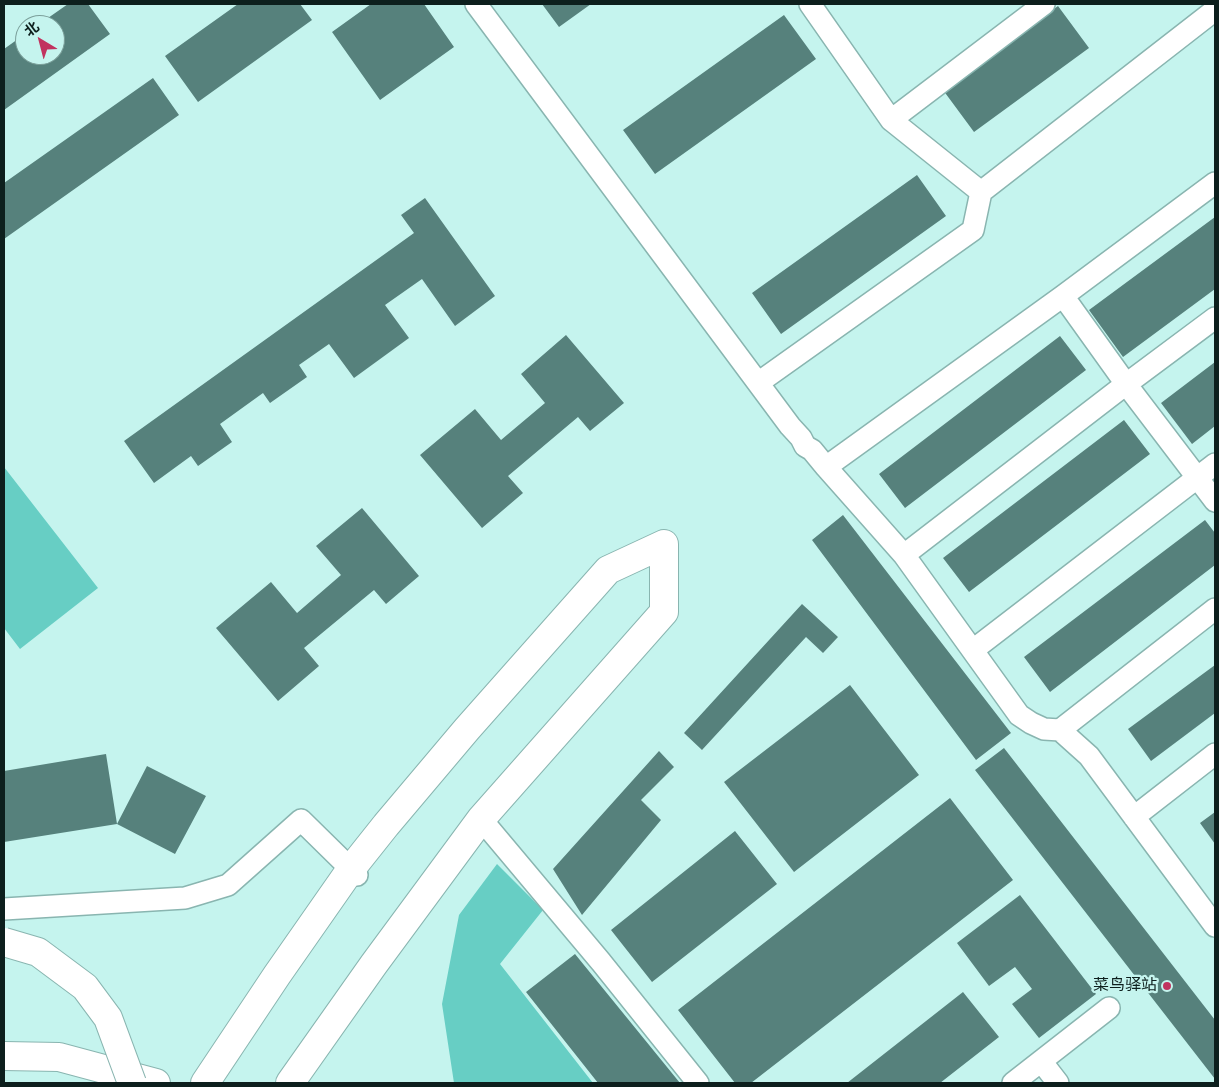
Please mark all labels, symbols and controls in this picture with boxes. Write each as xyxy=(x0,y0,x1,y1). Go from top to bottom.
north arrow xyxy=(15,15,65,65)
text: 北 xyxy=(20,17,43,41)
place label: 菜鸟驿站 xyxy=(1093,976,1157,996)
marker: 菜鸟驿站 xyxy=(1161,980,1173,992)

